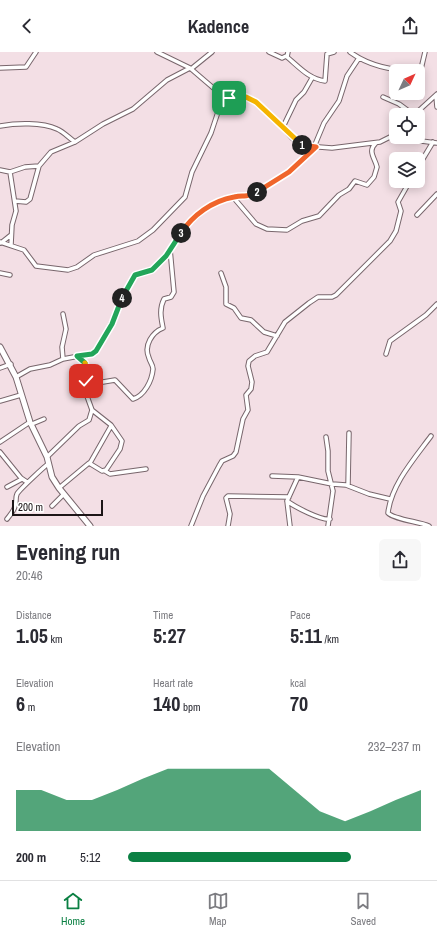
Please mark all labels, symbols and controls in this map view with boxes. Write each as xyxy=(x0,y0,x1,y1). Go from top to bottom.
text: Kadence xyxy=(188,14,249,39)
icon: back xyxy=(16,15,38,37)
icon: share xyxy=(399,15,421,37)
north arrow xyxy=(389,64,425,100)
map controls xyxy=(389,64,425,188)
pin xyxy=(212,81,246,115)
icon: arrive xyxy=(218,87,240,109)
button: locate xyxy=(389,108,425,144)
pin: 1 xyxy=(292,135,312,155)
text: 1 xyxy=(299,138,305,152)
button: layers xyxy=(389,152,425,188)
pin: 2 xyxy=(247,182,267,202)
text: 2 xyxy=(254,185,260,199)
pin: 3 xyxy=(171,223,191,243)
text: 3 xyxy=(178,226,184,240)
pin: 4 xyxy=(112,288,132,308)
text: 4 xyxy=(119,291,125,305)
pin xyxy=(69,364,103,398)
icon: check xyxy=(75,370,97,392)
scale bar xyxy=(12,498,103,517)
text: 200 m xyxy=(18,500,43,514)
text: Evening run xyxy=(16,537,120,567)
button: share xyxy=(379,539,421,581)
text: 20:46 xyxy=(16,567,43,584)
text: Distance xyxy=(16,608,52,622)
text: Time xyxy=(153,608,173,622)
text: Pace xyxy=(290,608,311,622)
text: 1.05 xyxy=(16,622,48,649)
text: 5:27 xyxy=(153,622,186,649)
text: 5:11 xyxy=(290,622,322,649)
text: km xyxy=(48,632,62,646)
text: /km xyxy=(322,632,339,646)
text: Elevation xyxy=(16,676,54,690)
text: Heart rate xyxy=(153,676,193,690)
text: kcal xyxy=(290,676,306,690)
text: 6 xyxy=(16,690,25,717)
text: 140 xyxy=(153,690,180,717)
text: 70 xyxy=(290,690,308,717)
text: m xyxy=(25,700,35,714)
text: bpm xyxy=(180,700,200,714)
text: Elevation xyxy=(16,738,60,755)
text: 232–237 m xyxy=(368,738,421,755)
text: 200 m xyxy=(16,849,46,866)
text: 5:12 xyxy=(80,849,101,866)
tab: Home xyxy=(61,890,85,928)
tab: Map xyxy=(207,890,229,928)
tab: Saved xyxy=(351,890,376,928)

